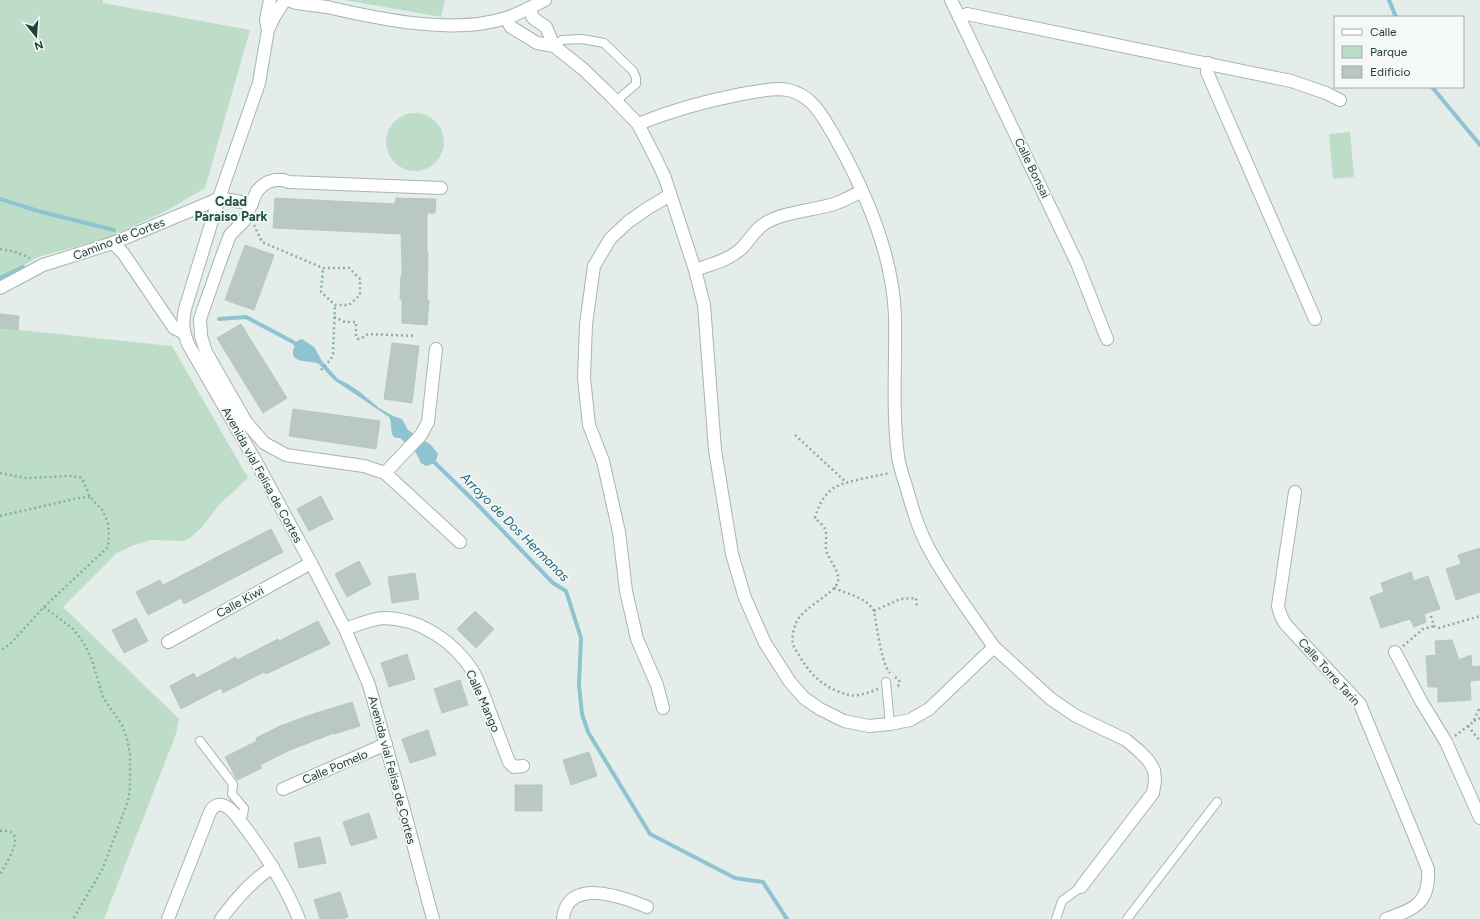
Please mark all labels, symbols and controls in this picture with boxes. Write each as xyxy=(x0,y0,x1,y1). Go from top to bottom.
north arrow xyxy=(16,16,56,56)
legend xyxy=(1334,16,1464,88)
text: Calle xyxy=(1370,25,1397,39)
text: N xyxy=(33,38,45,53)
text: Parque xyxy=(1370,45,1408,59)
text: Edificio xyxy=(1370,65,1410,79)
street label: Calle Bonsai xyxy=(1011,136,1053,200)
district label: Cdad Paraiso Park xyxy=(194,194,268,224)
street label: Camino de Cortes xyxy=(71,215,167,263)
street label: Avenida vial Felisa de Cortes xyxy=(219,405,305,546)
water label: Arroyo de Dos Hermanas xyxy=(457,469,572,584)
street label: Calle Kiwi xyxy=(214,583,266,621)
street label: Calle Torre Tarin xyxy=(1295,636,1363,709)
street label: Calle Mango xyxy=(463,668,503,734)
street label: Avenida vial Felisa de Cortes xyxy=(365,694,419,846)
street label: Calle Pomelo xyxy=(300,747,370,787)

